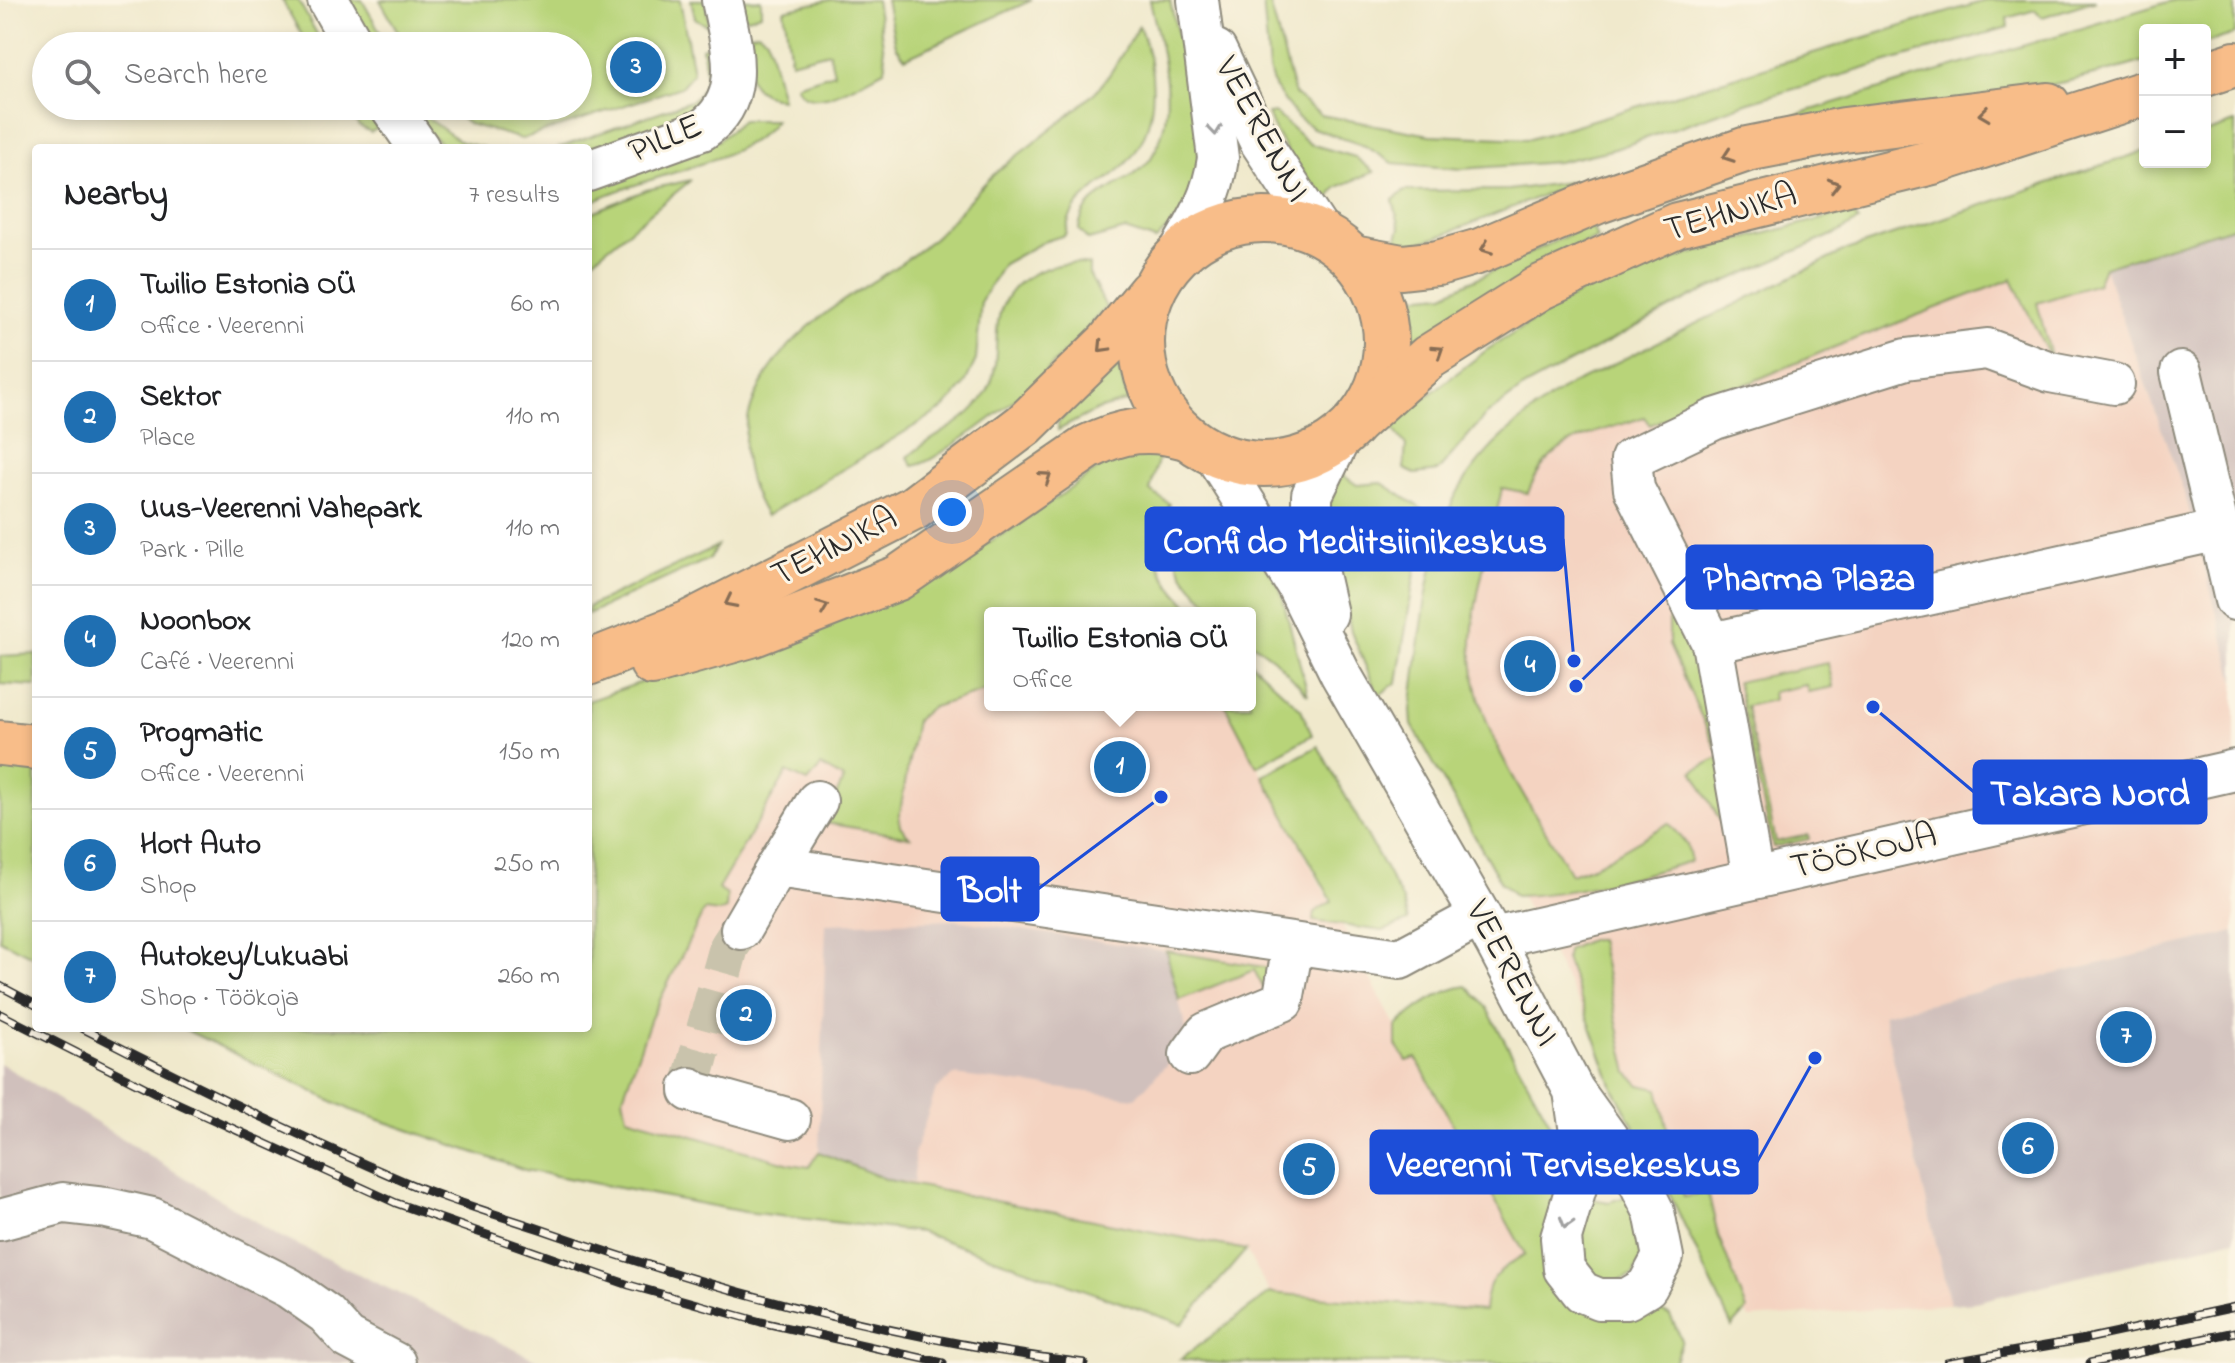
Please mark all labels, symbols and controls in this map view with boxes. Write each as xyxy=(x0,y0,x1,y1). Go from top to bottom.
map controls xyxy=(2139,24,2211,168)
button: + xyxy=(2139,24,2211,96)
search box xyxy=(32,32,592,120)
pin: 3 xyxy=(610,37,662,97)
street label: VEERENNI xyxy=(1199,47,1323,213)
icon: search xyxy=(60,54,104,98)
text: Search here xyxy=(124,54,268,98)
button: − xyxy=(2139,96,2211,168)
street label: PILLE xyxy=(621,101,711,179)
one-way arrow xyxy=(1978,105,1991,122)
one-way arrow xyxy=(1206,124,1223,137)
one-way arrow xyxy=(1722,146,1736,162)
street label: TEHNIKA xyxy=(1658,170,1804,258)
text: Nearby xyxy=(64,171,168,221)
text: 7 results xyxy=(469,177,560,215)
one-way arrow xyxy=(1826,178,1840,195)
one-way arrow xyxy=(1479,238,1493,255)
text: Twilio Estonia OÜ xyxy=(140,264,356,308)
text: 1 xyxy=(86,286,94,324)
text: 60 m xyxy=(511,286,560,324)
text: Office · Veerenni xyxy=(140,308,304,346)
one-way arrow xyxy=(1098,338,1113,352)
one-way arrow xyxy=(1430,346,1444,361)
text: Sektor xyxy=(140,376,221,420)
text: 2 xyxy=(84,398,96,436)
text: 110 m xyxy=(506,398,560,436)
text: Place xyxy=(140,420,195,458)
one-way arrow xyxy=(1037,472,1052,487)
text: Uus-Veerenni Vahepark xyxy=(140,488,422,532)
your location xyxy=(932,492,972,532)
street label: TEHNIKA xyxy=(762,494,908,602)
callout: Confido Meditsiinikeskus xyxy=(1146,508,1563,570)
text: 3 xyxy=(85,510,95,548)
text: 110 m xyxy=(506,510,560,548)
text: Confido Meditsiinikeskus xyxy=(1163,516,1547,572)
text: Park · Pille xyxy=(140,532,244,570)
callout: Pharma Plaza xyxy=(1687,546,1932,608)
text: Pharma Plaza xyxy=(1703,553,1915,609)
one-way arrow xyxy=(723,592,738,607)
text: Noonbox xyxy=(140,600,251,644)
one-way arrow xyxy=(815,600,829,617)
popup xyxy=(984,607,1256,711)
text: Twilio Estonia OÜ xyxy=(1012,618,1228,662)
text: 4 xyxy=(85,622,95,660)
text: 120 m xyxy=(501,622,560,660)
pin: 4 xyxy=(1504,636,1556,696)
text: Café · Veerenni xyxy=(140,644,295,682)
text: Office xyxy=(1012,662,1072,700)
text: Progmatic xyxy=(140,712,262,756)
text: 5 xyxy=(83,734,97,772)
text: 150 m xyxy=(499,734,560,772)
pin: 1 xyxy=(1094,737,1146,797)
text: Office · Veerenni xyxy=(140,756,304,794)
callout: Takara Nord xyxy=(1974,761,2206,823)
text: Takara Nord xyxy=(1990,768,2191,824)
street label: TÖÖKOJA xyxy=(1786,810,1942,896)
text: Hort Auto xyxy=(140,824,261,868)
text: 6 xyxy=(84,846,96,884)
text: 250 m xyxy=(494,846,560,884)
callout: Bolt xyxy=(942,858,1038,920)
text: Bolt xyxy=(956,865,1022,921)
text: Shop xyxy=(140,868,197,906)
street label: VEERENNI xyxy=(1450,890,1572,1057)
text: Autokey/Lukuabi xyxy=(140,936,349,980)
text: 7 xyxy=(85,958,95,996)
text: 260 m xyxy=(498,958,560,996)
text: Shop · Töökoja xyxy=(140,980,299,1018)
pin: 2 xyxy=(720,985,772,1045)
pin: 7 xyxy=(2100,1007,2152,1067)
pin: 6 xyxy=(2002,1118,2054,1178)
callout: Veerenni Tervisekeskus xyxy=(1371,1131,1757,1193)
pin: 5 xyxy=(1283,1139,1335,1199)
text: Veerenni Tervisekeskus xyxy=(1386,1139,1741,1195)
one-way arrow xyxy=(1559,1215,1575,1229)

